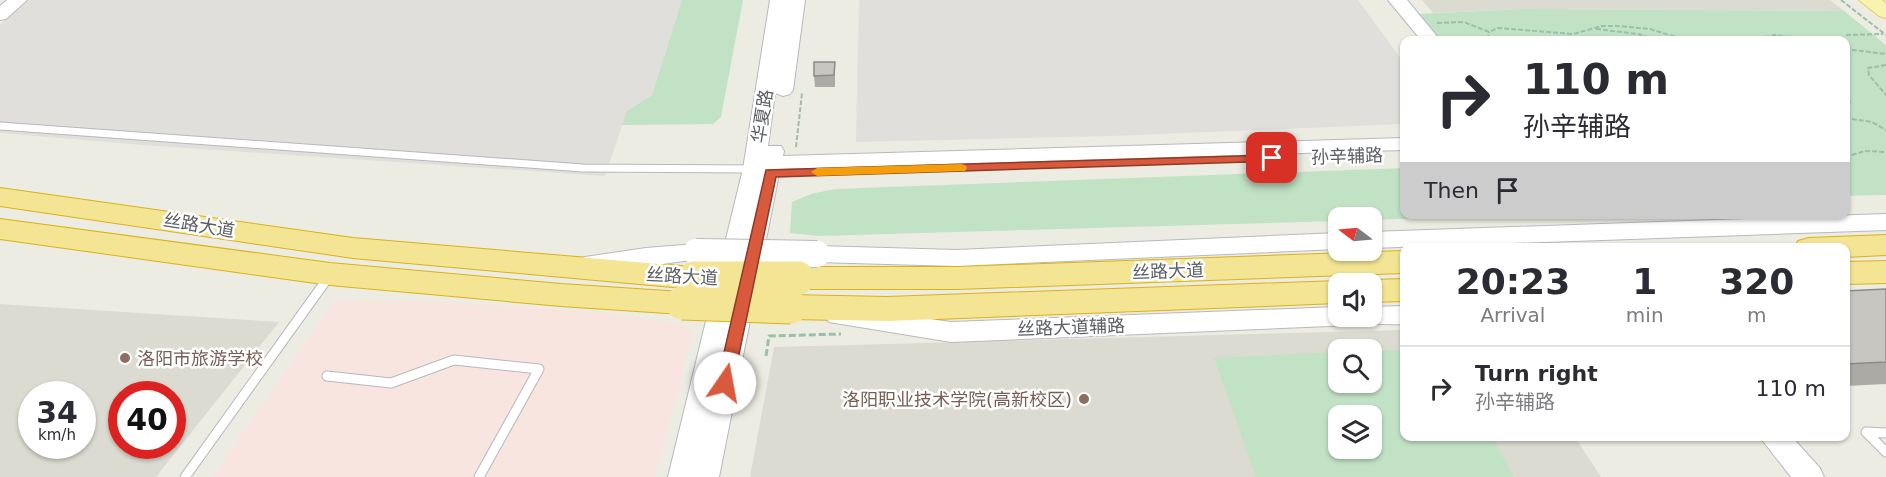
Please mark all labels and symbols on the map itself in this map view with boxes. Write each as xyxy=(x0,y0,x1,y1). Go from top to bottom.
street label: 华夏路 xyxy=(747,88,777,144)
pin xyxy=(1246,132,1297,183)
street label: 孙辛辅路 xyxy=(1311,144,1383,168)
north arrow xyxy=(1328,207,1382,261)
street label: 丝路大道 xyxy=(162,209,236,241)
street label: 丝路大道 xyxy=(1132,259,1204,283)
street label: 丝路大道 xyxy=(645,264,719,288)
street label: 丝路大道辅路 xyxy=(1017,315,1125,339)
place label: 洛阳市旅游学校 xyxy=(137,348,263,369)
marker: 洛阳市旅游学校 xyxy=(118,351,132,365)
position arrow xyxy=(693,351,757,415)
speed limit sign: 40 xyxy=(108,381,186,459)
place label: 洛阳职业技术学院(高新校区) xyxy=(842,389,1072,410)
marker: 洛阳职业技术学院(高新校区) xyxy=(1077,392,1091,406)

